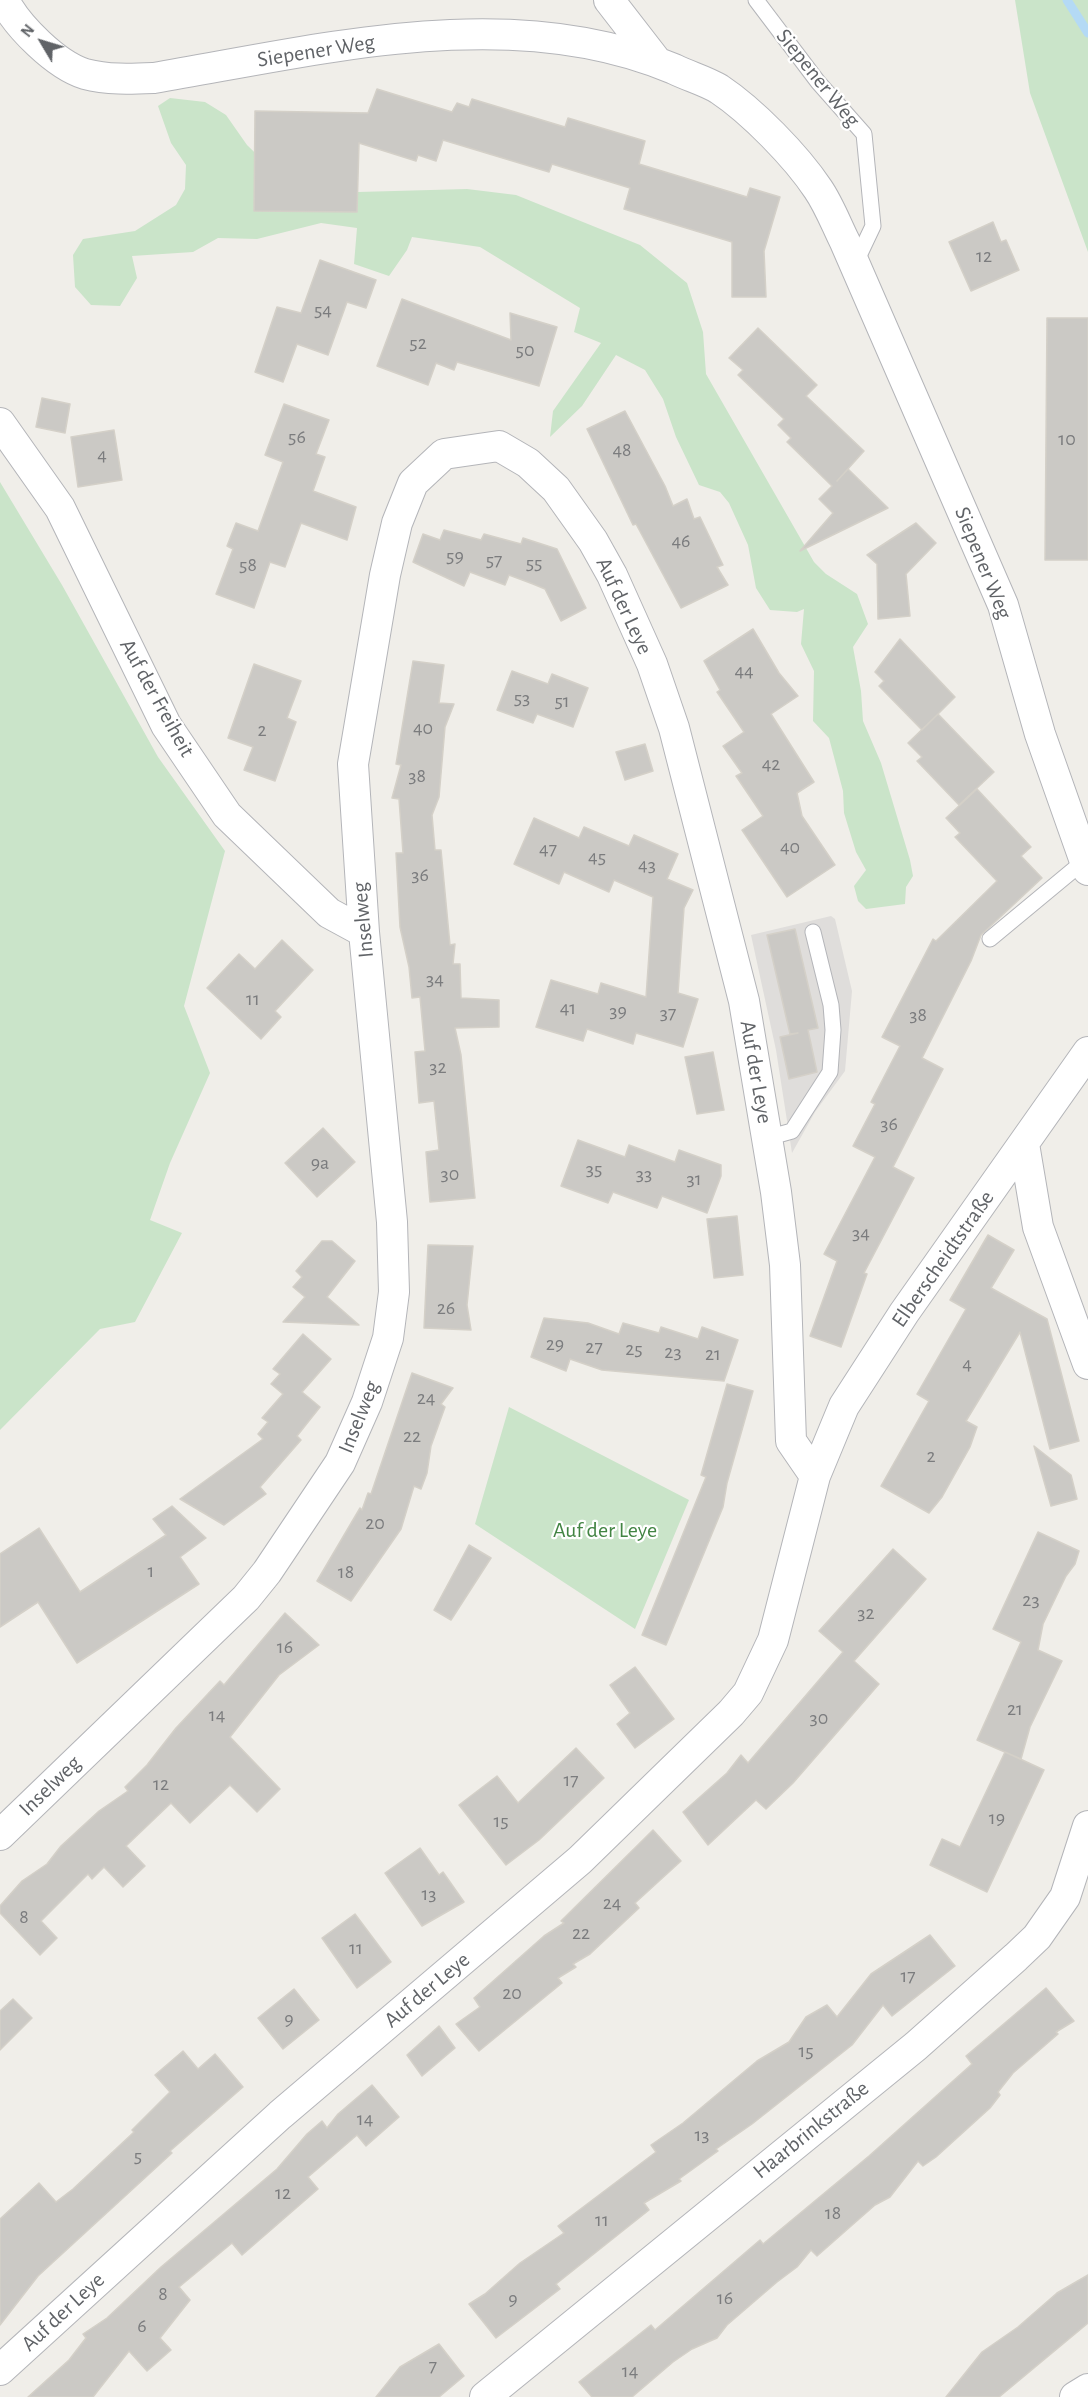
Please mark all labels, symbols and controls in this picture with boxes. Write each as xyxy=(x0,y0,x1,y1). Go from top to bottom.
north arrow xyxy=(12,12,72,72)
text: N xyxy=(18,22,38,40)
street label: Siepener Weg xyxy=(770,24,866,132)
street label: Siepener Weg xyxy=(255,29,377,73)
house number: 12 xyxy=(976,244,992,268)
house number: 54 xyxy=(314,298,332,322)
house number: 52 xyxy=(409,331,427,355)
house number: 50 xyxy=(516,338,534,362)
house number: 56 xyxy=(288,425,306,449)
house number: 10 xyxy=(1058,427,1076,451)
house number: 48 xyxy=(612,438,632,462)
house number: 4 xyxy=(97,443,107,467)
street label: Siepener Weg xyxy=(949,503,1017,623)
house number: 46 xyxy=(671,529,691,553)
house number: 59 xyxy=(446,544,464,568)
house number: 57 xyxy=(486,548,502,572)
house number: 55 xyxy=(526,551,542,575)
house number: 58 xyxy=(239,553,257,577)
street label: Auf der Leye xyxy=(590,553,658,659)
street label: Auf der Freiheit xyxy=(114,634,200,762)
house number: 44 xyxy=(734,659,754,683)
house number: 53 xyxy=(514,686,530,710)
house number: 51 xyxy=(554,689,570,713)
house number: 40 xyxy=(413,716,433,740)
house number: 2 xyxy=(257,718,267,742)
house number: 42 xyxy=(762,752,780,776)
house number: 38 xyxy=(408,764,426,788)
house number: 40 xyxy=(780,835,800,859)
house number: 47 xyxy=(539,837,557,861)
house number: 45 xyxy=(588,845,606,869)
house number: 43 xyxy=(638,853,656,877)
house number: 36 xyxy=(411,863,429,887)
street label: Inselweg xyxy=(347,881,379,959)
house number: 34 xyxy=(426,967,444,991)
house number: 11 xyxy=(246,987,260,1011)
house number: 41 xyxy=(560,996,576,1020)
house number: 39 xyxy=(609,999,627,1023)
house number: 37 xyxy=(660,1001,676,1025)
house number: 38 xyxy=(909,1003,927,1027)
street label: Auf der Leye xyxy=(734,1018,778,1126)
house number: 32 xyxy=(429,1055,447,1079)
house number: 36 xyxy=(880,1112,898,1136)
house number: 9a xyxy=(311,1151,329,1175)
house number: 35 xyxy=(586,1157,602,1181)
house number: 30 xyxy=(441,1162,459,1186)
house number: 33 xyxy=(636,1162,652,1186)
house number: 31 xyxy=(686,1167,702,1191)
street label: Elberscheidtstraße xyxy=(886,1185,1000,1333)
house number: 34 xyxy=(852,1221,870,1245)
house number: 26 xyxy=(437,1296,455,1320)
house number: 29 xyxy=(546,1332,564,1356)
house number: 27 xyxy=(585,1335,603,1359)
house number: 25 xyxy=(625,1337,643,1361)
house number: 23 xyxy=(664,1340,682,1364)
house number: 21 xyxy=(705,1342,721,1366)
house number: 4 xyxy=(962,1352,972,1376)
street label: Inselweg xyxy=(333,1377,385,1457)
house number: 24 xyxy=(417,1386,435,1410)
house number: 22 xyxy=(403,1424,421,1448)
house number: 2 xyxy=(926,1444,936,1468)
house number: 20 xyxy=(365,1511,385,1535)
park label: Auf der Leye xyxy=(553,1517,657,1543)
house number: 1 xyxy=(148,1559,154,1583)
house number: 18 xyxy=(338,1560,354,1584)
house number: 23 xyxy=(1022,1588,1040,1612)
house number: 32 xyxy=(857,1601,875,1625)
house number: 16 xyxy=(277,1635,293,1659)
house number: 21 xyxy=(1007,1697,1023,1721)
house number: 14 xyxy=(209,1703,225,1727)
house number: 30 xyxy=(810,1706,828,1730)
street label: Inselweg xyxy=(14,1750,86,1822)
house number: 17 xyxy=(563,1768,579,1792)
house number: 12 xyxy=(153,1772,169,1796)
house number: 19 xyxy=(989,1806,1005,1830)
house number: 15 xyxy=(493,1809,509,1833)
house number: 13 xyxy=(421,1882,437,1906)
house number: 24 xyxy=(603,1891,621,1915)
house number: 8 xyxy=(19,1905,29,1929)
house number: 22 xyxy=(572,1921,590,1945)
house number: 11 xyxy=(349,1936,363,1960)
street label: Auf der Leye xyxy=(379,1946,475,2034)
house number: 17 xyxy=(900,1964,916,1988)
house number: 20 xyxy=(502,1981,522,2005)
house number: 9 xyxy=(284,2007,294,2031)
house number: 15 xyxy=(798,2039,814,2063)
street label: Haarbrinkstraße xyxy=(748,2075,874,2185)
house number: 14 xyxy=(357,2107,373,2131)
house number: 13 xyxy=(694,2123,710,2147)
house number: 5 xyxy=(134,2144,142,2168)
house number: 12 xyxy=(275,2181,291,2205)
house number: 18 xyxy=(825,2201,841,2225)
house number: 11 xyxy=(595,2208,609,2232)
street label: Auf der Leye xyxy=(16,2267,110,2357)
house number: 8 xyxy=(158,2282,168,2306)
house number: 16 xyxy=(717,2286,733,2310)
house number: 9 xyxy=(508,2287,518,2311)
house number: 6 xyxy=(137,2314,147,2338)
house number: 7 xyxy=(429,2354,437,2378)
house number: 14 xyxy=(622,2359,638,2383)

